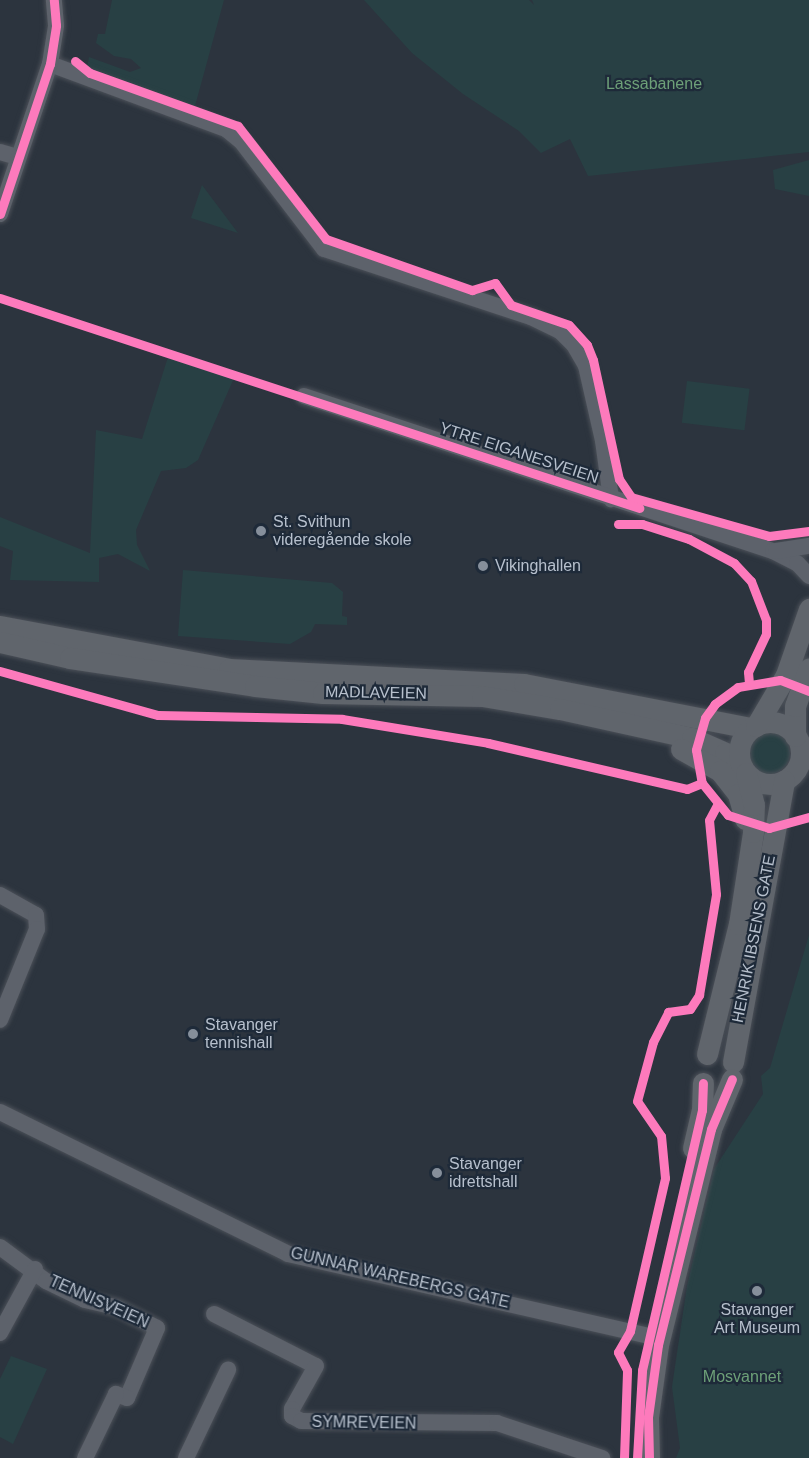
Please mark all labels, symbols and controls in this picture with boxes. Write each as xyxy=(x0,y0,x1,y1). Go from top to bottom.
park label: Lassabanene xyxy=(606,74,702,94)
street label: YTRE EIGANESVEIEN xyxy=(437,418,601,488)
place label: St. Svithun videregående skole xyxy=(273,512,412,550)
marker: St. Svithun videregående skole xyxy=(254,524,268,538)
place label: Vikinghallen xyxy=(495,556,581,576)
marker: Vikinghallen xyxy=(476,559,490,573)
street label: MADLAVEIEN xyxy=(325,683,427,703)
street label: HENRIK IBSENS GATE xyxy=(728,854,780,1024)
place label: Stavanger tennishall xyxy=(205,1015,278,1053)
marker: Stavanger tennishall xyxy=(186,1027,200,1041)
place label: Stavanger idrettshall xyxy=(449,1154,522,1192)
marker: Stavanger idrettshall xyxy=(430,1166,444,1180)
street label: GUNNAR WAREBERGS GATE xyxy=(289,1243,511,1313)
street label: TENNISVEIEN xyxy=(46,1272,152,1332)
marker: Stavanger Art Museum xyxy=(750,1284,764,1298)
place label: Stavanger Art Museum xyxy=(714,1300,800,1338)
park label: Mosvannet xyxy=(703,1367,781,1387)
street label: SYMREVEIEN xyxy=(311,1412,417,1434)

